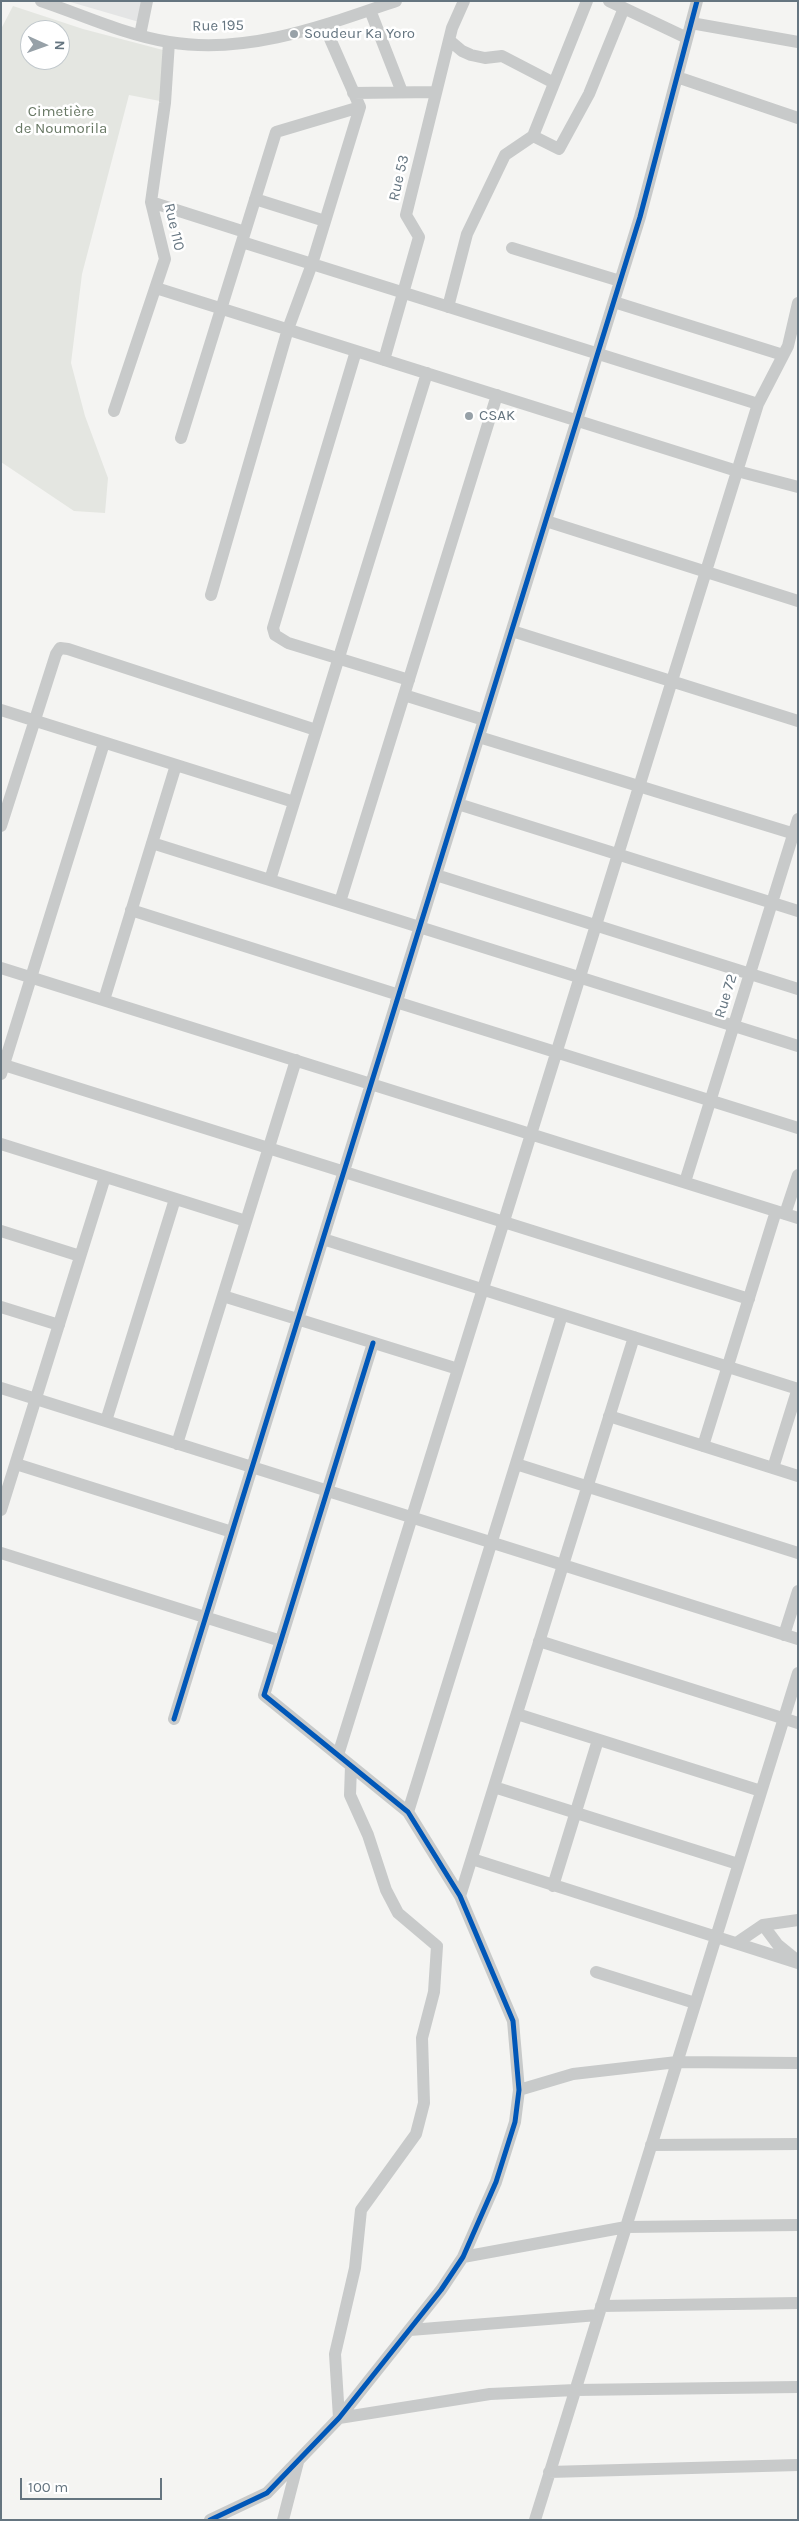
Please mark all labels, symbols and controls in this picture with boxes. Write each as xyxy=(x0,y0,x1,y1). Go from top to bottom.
street label: Rue 195 xyxy=(192,17,244,35)
north arrow xyxy=(20,20,70,70)
place label: Soudeur Ka Yoro xyxy=(304,25,415,43)
marker: Soudeur Ka Yoro xyxy=(288,28,300,40)
text: N xyxy=(51,40,68,51)
park label: Cimetière de Noumorila xyxy=(15,103,107,138)
street label: Rue 53 xyxy=(385,153,413,203)
street label: Rue 110 xyxy=(160,201,188,253)
place label: CSAK xyxy=(479,407,515,425)
marker: CSAK xyxy=(463,410,475,422)
street label: Rue 72 xyxy=(711,972,741,1020)
scale bar xyxy=(22,2468,165,2500)
text: 100 m xyxy=(28,2478,68,2496)

